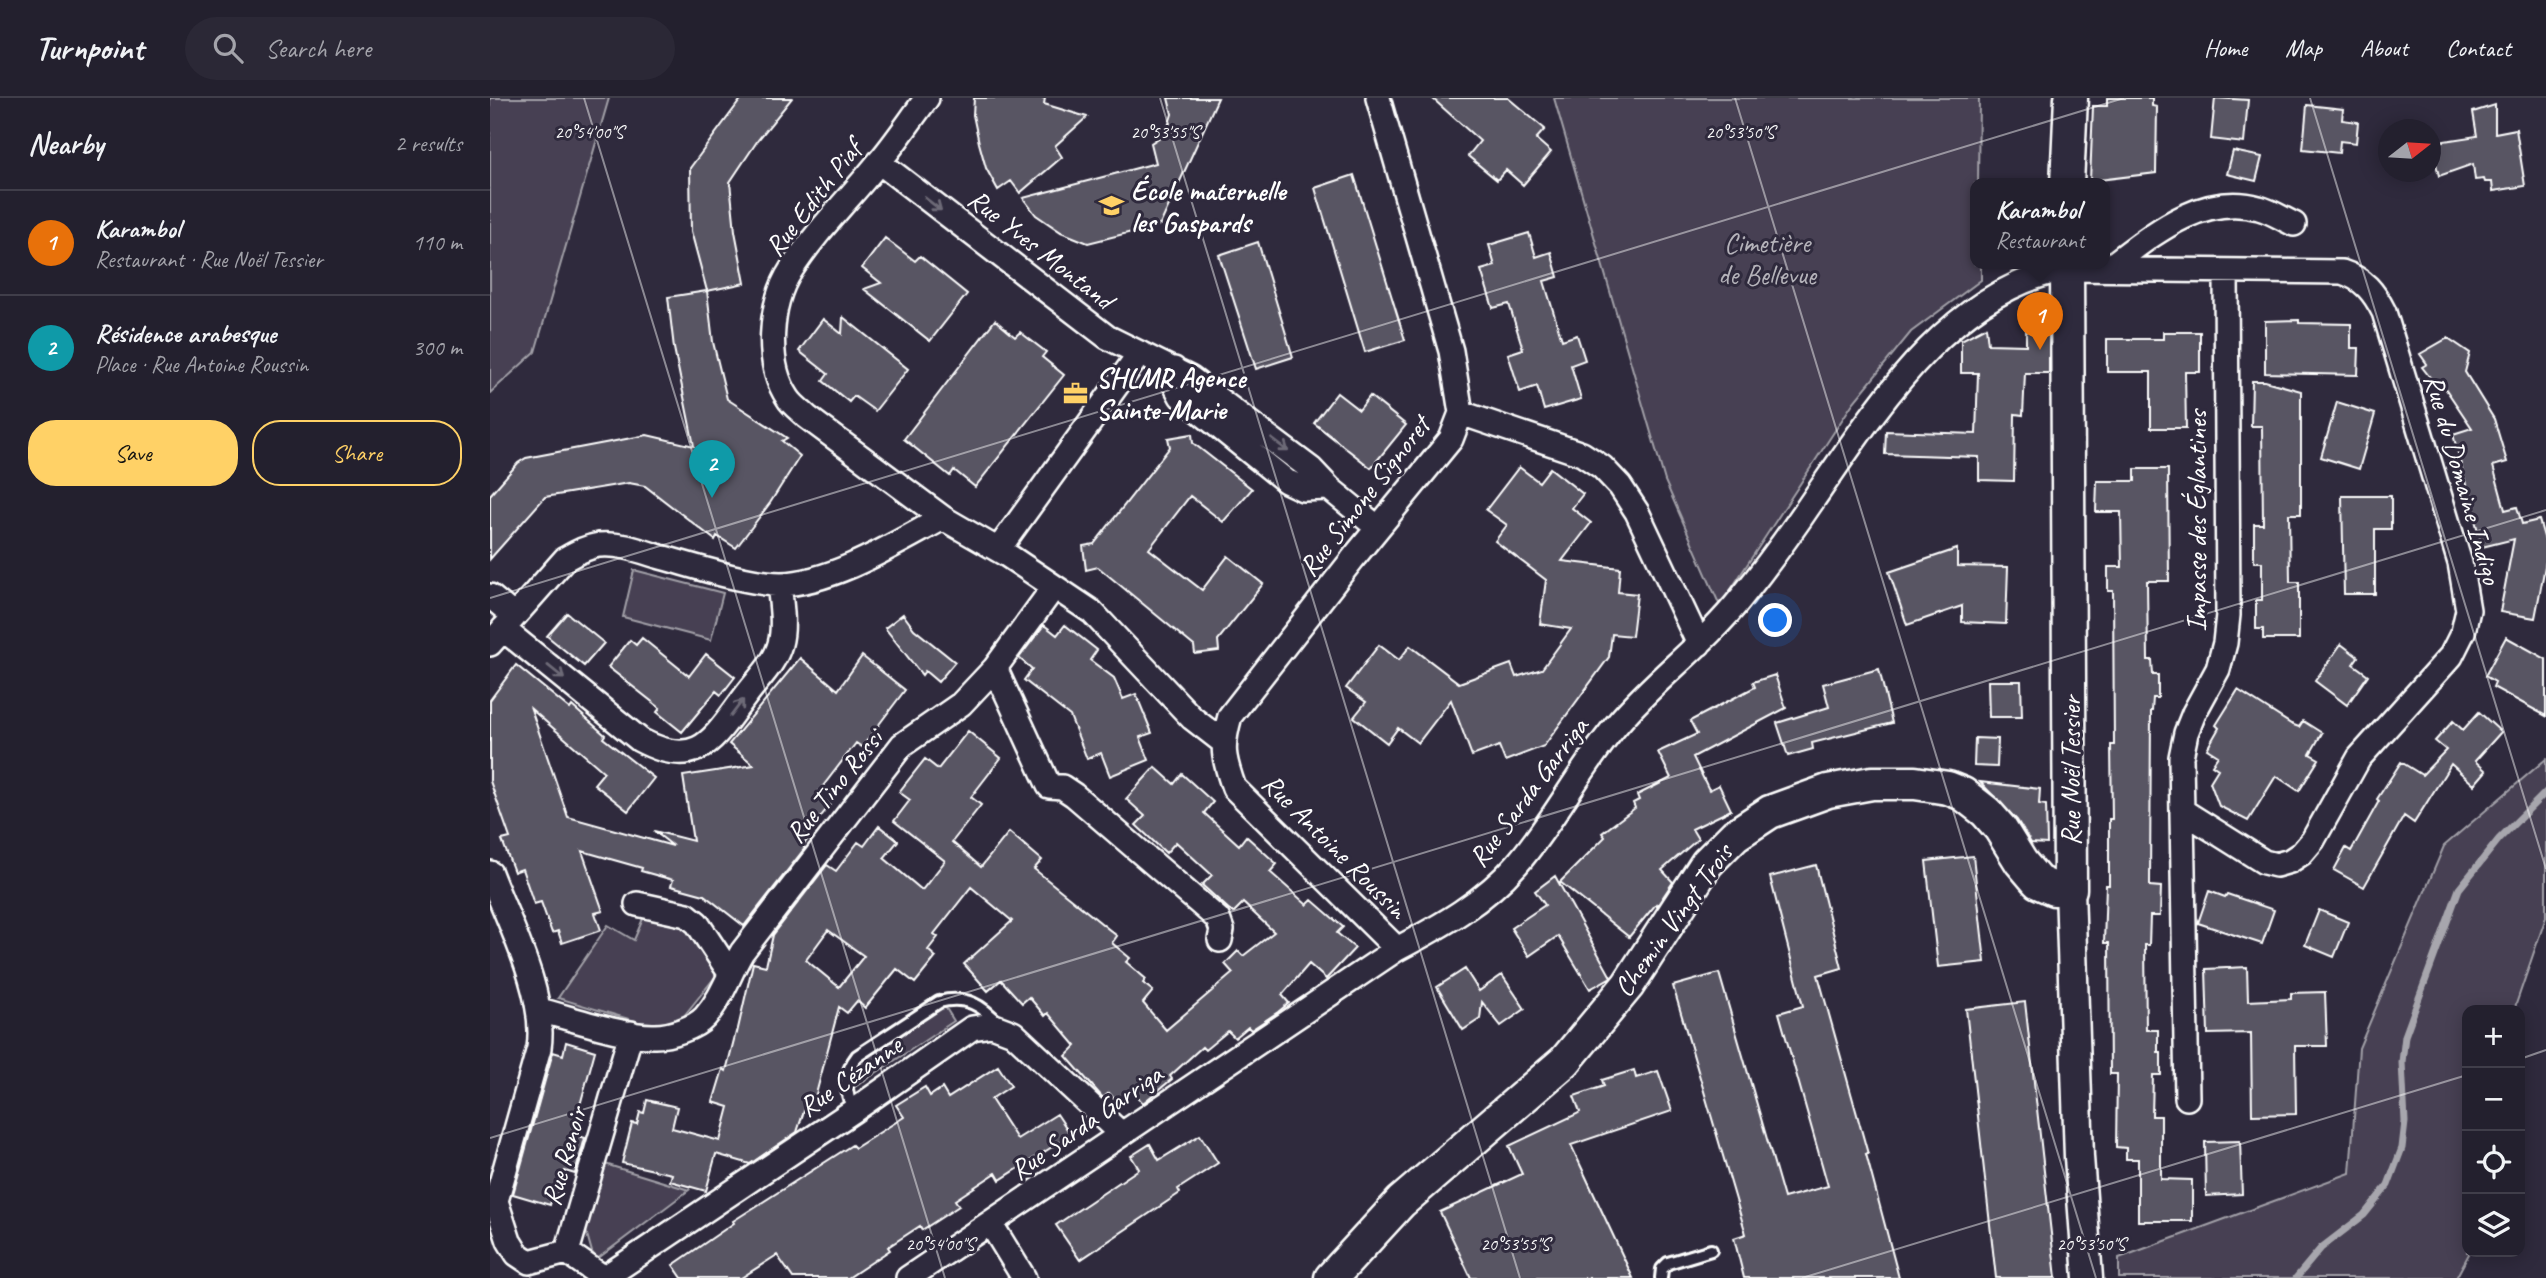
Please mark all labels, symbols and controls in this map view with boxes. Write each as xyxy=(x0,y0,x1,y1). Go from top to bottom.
search box xyxy=(185,17,675,80)
text: Turnpoint xyxy=(35,27,143,69)
icon: search xyxy=(209,29,247,67)
text: Search here xyxy=(265,32,371,65)
text: Home xyxy=(2204,33,2247,63)
text: Map xyxy=(2285,33,2322,63)
text: About xyxy=(2360,33,2408,63)
text: Contact xyxy=(2446,33,2511,63)
north arrow xyxy=(2378,119,2441,182)
text: 20°54'00"S xyxy=(555,121,627,143)
text: 20°53'55"S xyxy=(1131,121,1203,143)
text: 20°53'50"S xyxy=(1706,121,1778,143)
text: Nearby xyxy=(28,125,104,163)
street label: Rue Edith Piaf xyxy=(757,128,873,263)
text: 2 results xyxy=(395,129,462,158)
place label: École maternelle les Gaspards xyxy=(1131,173,1288,240)
popup xyxy=(1970,178,2110,269)
street label: Rue Yves Montand xyxy=(961,181,1124,319)
school or university icon: École maternelle les Gaspards xyxy=(1097,192,1125,220)
text: Karambol xyxy=(1995,193,2081,226)
one-way arrow xyxy=(924,196,942,211)
text: Karambol xyxy=(95,212,180,245)
park label: Cimetière de Bellevue xyxy=(1718,225,1818,292)
text: Restaurant xyxy=(1995,226,2085,255)
text: 1 xyxy=(46,228,56,257)
text: 110 m xyxy=(413,228,462,257)
text: Restaurant · Rue Noël Tessier xyxy=(95,245,322,274)
pin: 1 xyxy=(2017,292,2063,350)
text: Résidence arabesque xyxy=(95,317,276,350)
text: 2 xyxy=(46,333,56,362)
text: 300 m xyxy=(413,333,462,362)
text: Place · Rue Antoine Roussin xyxy=(95,350,308,379)
place label: SHLMR Agence Sainte-Marie xyxy=(1096,360,1248,427)
street label: Rue du Domaine Indigo xyxy=(2416,370,2510,590)
office icon: SHLMR Agence Sainte-Marie xyxy=(1062,379,1090,407)
street label: Rue Simone Signoret xyxy=(1291,406,1440,583)
street label: Impasse des Églantines xyxy=(2179,408,2214,632)
button: Save xyxy=(28,420,238,486)
button: Share xyxy=(252,420,462,486)
one-way arrow xyxy=(1270,438,1289,453)
pin: 2 xyxy=(689,440,735,498)
your location xyxy=(1758,603,1792,637)
one-way arrow xyxy=(546,664,564,680)
street label: Rue Noël Tessier xyxy=(2053,693,2088,846)
one-way arrow xyxy=(729,699,744,717)
street label: Rue Sarda Garriga xyxy=(1460,709,1597,874)
street label: Rue Tino Rossi xyxy=(778,719,893,850)
street label: Rue Antoine Roussin xyxy=(1255,766,1416,927)
street label: Chemin Vingt Trois xyxy=(1606,835,1742,1003)
map controls xyxy=(2462,1005,2525,1257)
button: + xyxy=(2462,1005,2525,1068)
street label: Rue Cézanne xyxy=(791,1027,910,1124)
street label: Rue Sarda Garriga xyxy=(1003,1056,1171,1187)
button: − xyxy=(2462,1068,2525,1131)
street label: Rue Renoir xyxy=(533,1101,595,1210)
button: locate xyxy=(2462,1131,2525,1194)
button: layers xyxy=(2462,1194,2525,1257)
text: 20°54'00"S xyxy=(906,1233,978,1255)
text: 20°53'55"S xyxy=(1481,1233,1553,1255)
text: 20°53'50"S xyxy=(2057,1233,2129,1255)

